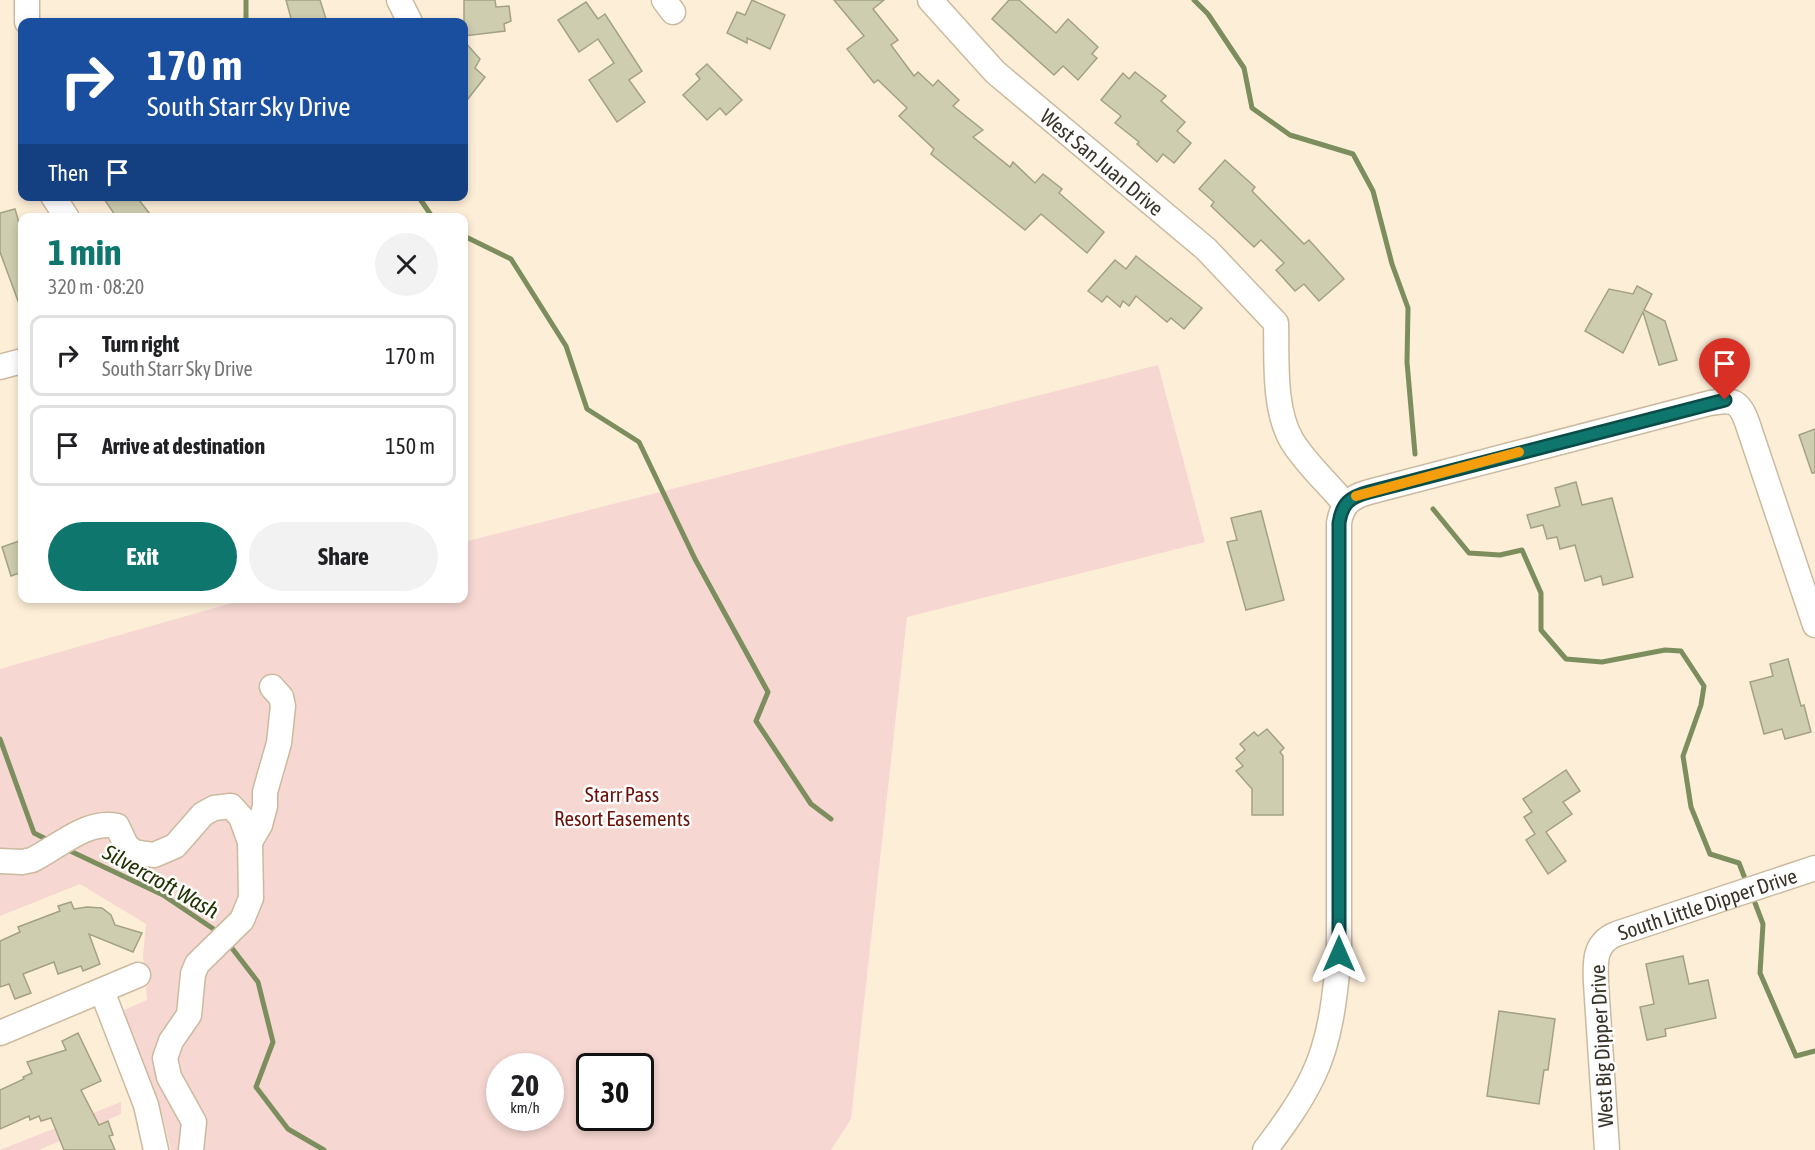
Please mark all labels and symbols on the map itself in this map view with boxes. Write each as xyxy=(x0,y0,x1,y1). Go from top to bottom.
street label: West San Juan Drive xyxy=(1036,104,1168,220)
pin xyxy=(1699,338,1750,400)
park label: Starr Pass Resort Easements xyxy=(554,782,690,830)
water label: Silvercroft Wash xyxy=(98,838,224,924)
street label: South Little Dipper Drive xyxy=(1615,863,1800,945)
position arrow xyxy=(1307,922,1371,986)
street label: West Big Dipper Drive xyxy=(1585,964,1617,1128)
speed limit sign: 30 xyxy=(576,1053,654,1131)

